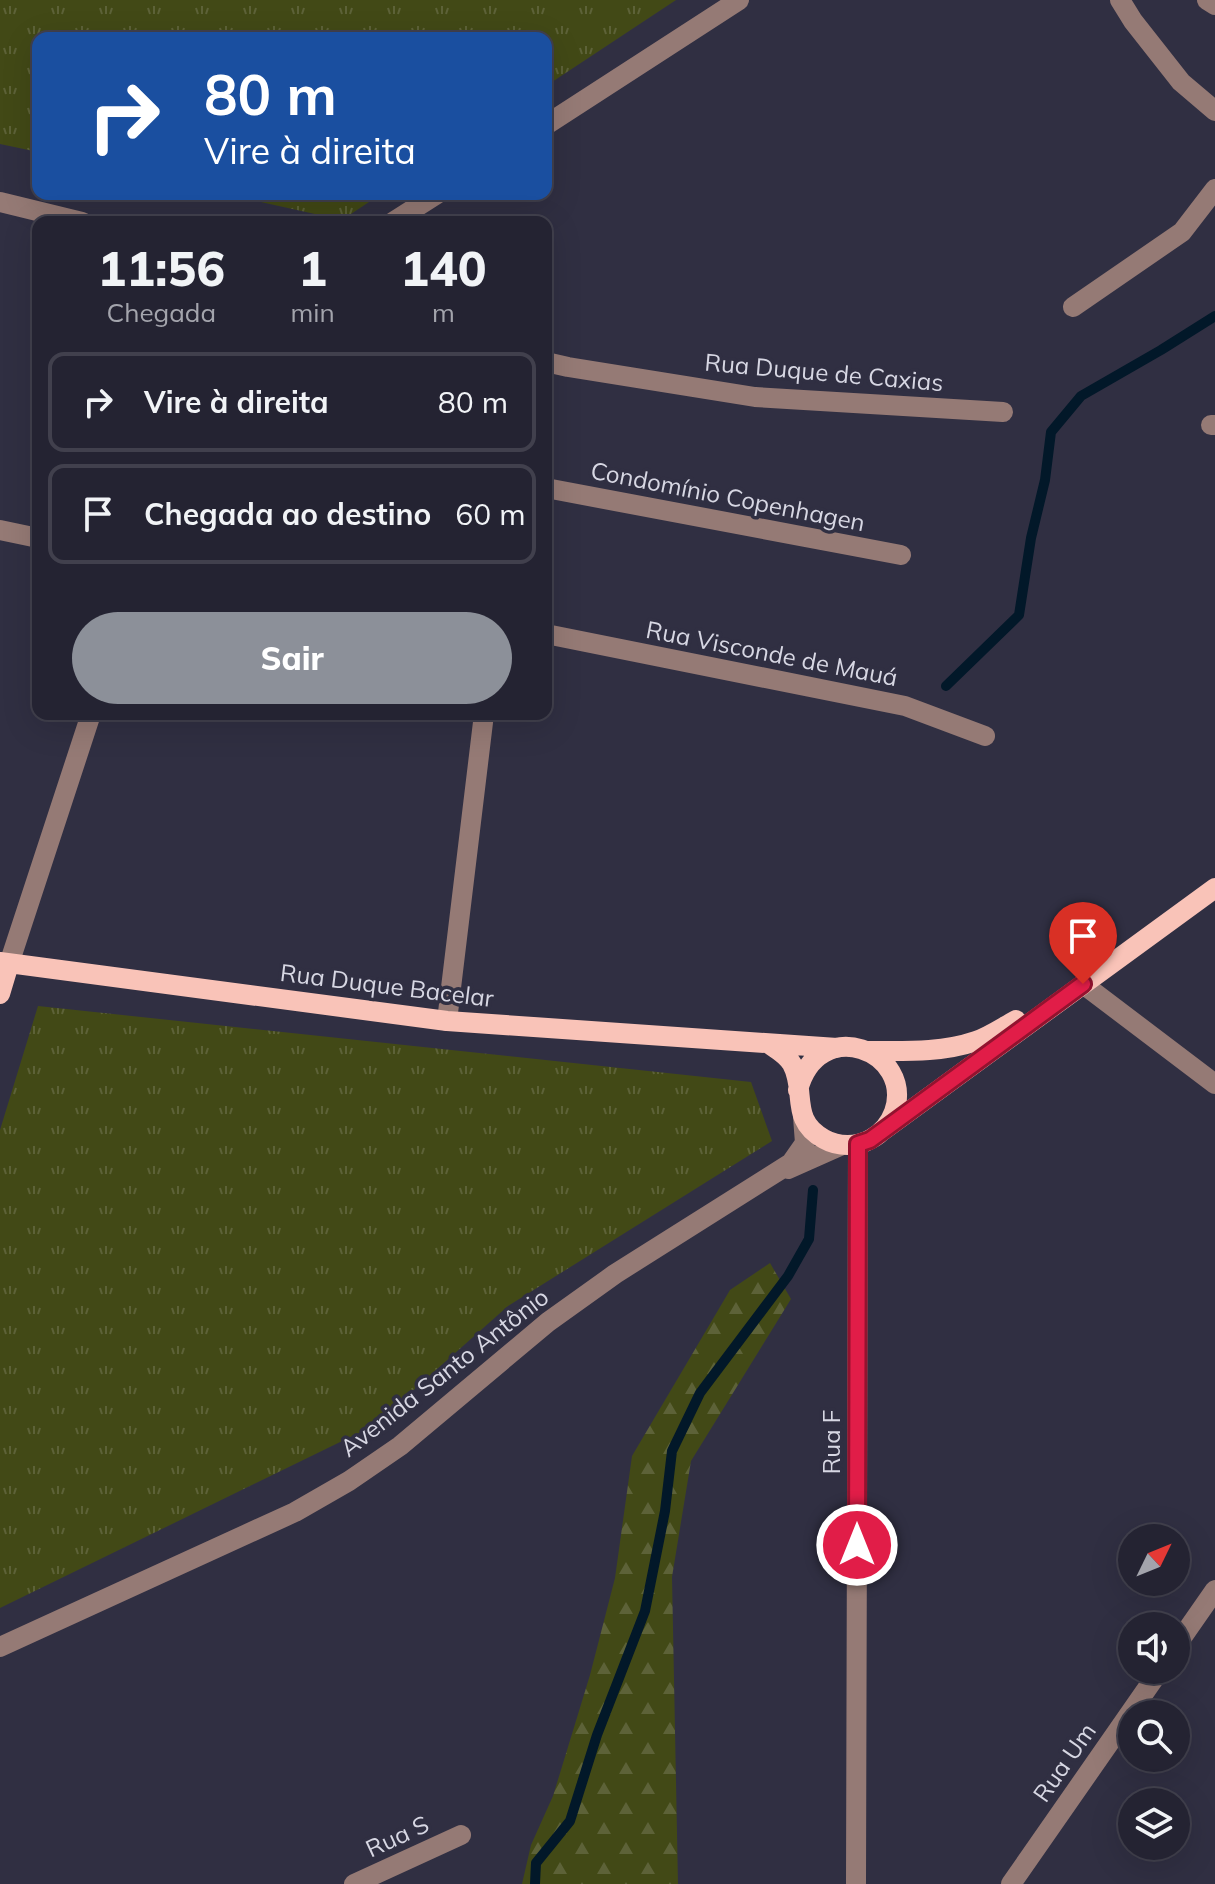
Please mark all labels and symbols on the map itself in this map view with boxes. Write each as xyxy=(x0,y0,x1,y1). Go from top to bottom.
street label: Rua Duque de Caxias xyxy=(703,347,945,397)
street label: Condomínio Copenhagen xyxy=(588,455,868,537)
street label: Rua Visconde de Mauá xyxy=(644,614,900,692)
pin xyxy=(1049,902,1117,984)
street label: Rua Duque Bacelar xyxy=(279,957,496,1013)
street label: Avenida Santo Antônio xyxy=(334,1281,554,1463)
street label: Rua F xyxy=(816,1410,846,1474)
position arrow xyxy=(815,1503,899,1587)
north arrow xyxy=(1118,1524,1190,1596)
street label: Rua Um xyxy=(1026,1717,1102,1807)
street label: Rua S xyxy=(361,1808,433,1864)

